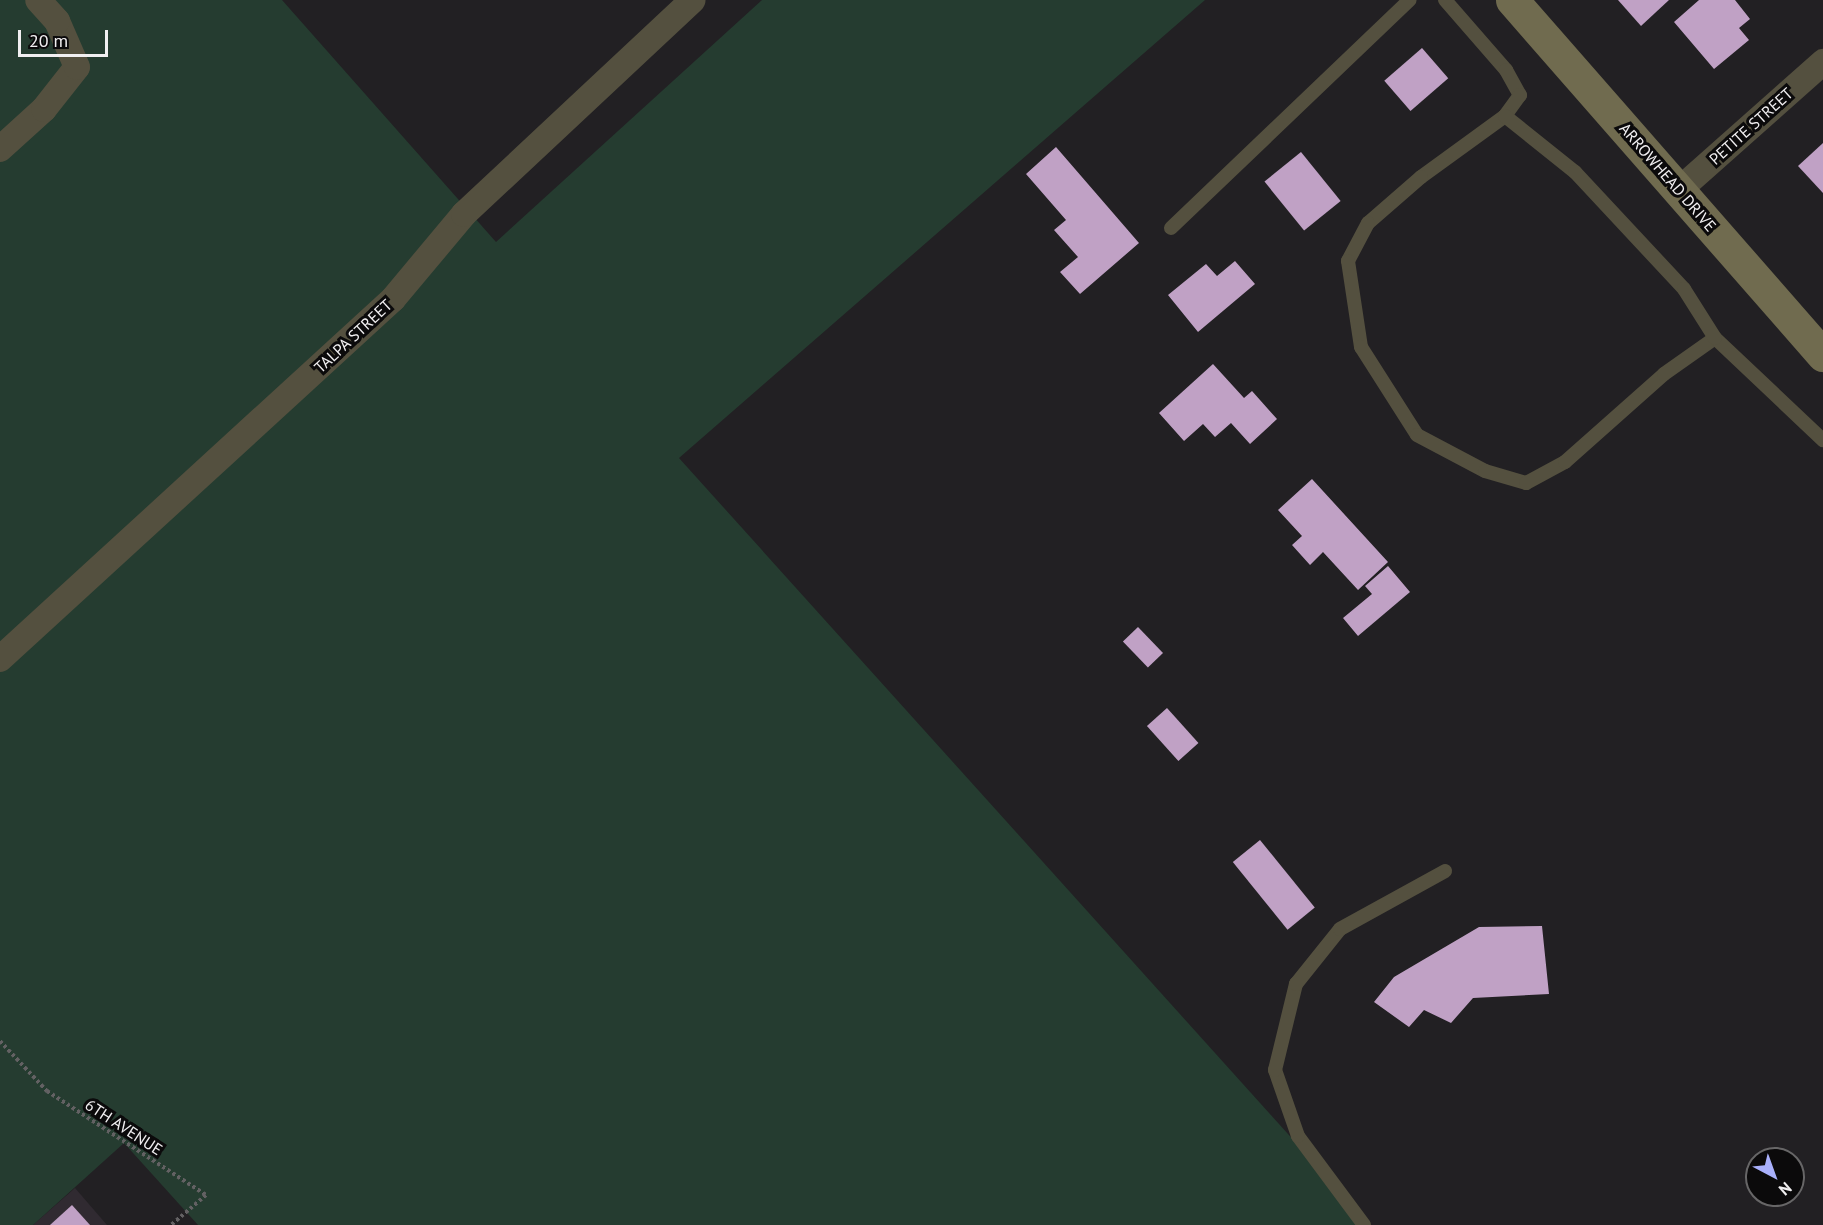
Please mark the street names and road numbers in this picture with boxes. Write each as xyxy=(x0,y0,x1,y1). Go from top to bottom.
street label: PETITE STREET xyxy=(1705,83,1797,169)
street label: ARROWHEAD DRIVE xyxy=(1616,119,1720,235)
street label: TALPA STREET xyxy=(310,295,396,377)
street label: 6TH AVENUE xyxy=(82,1095,166,1159)

